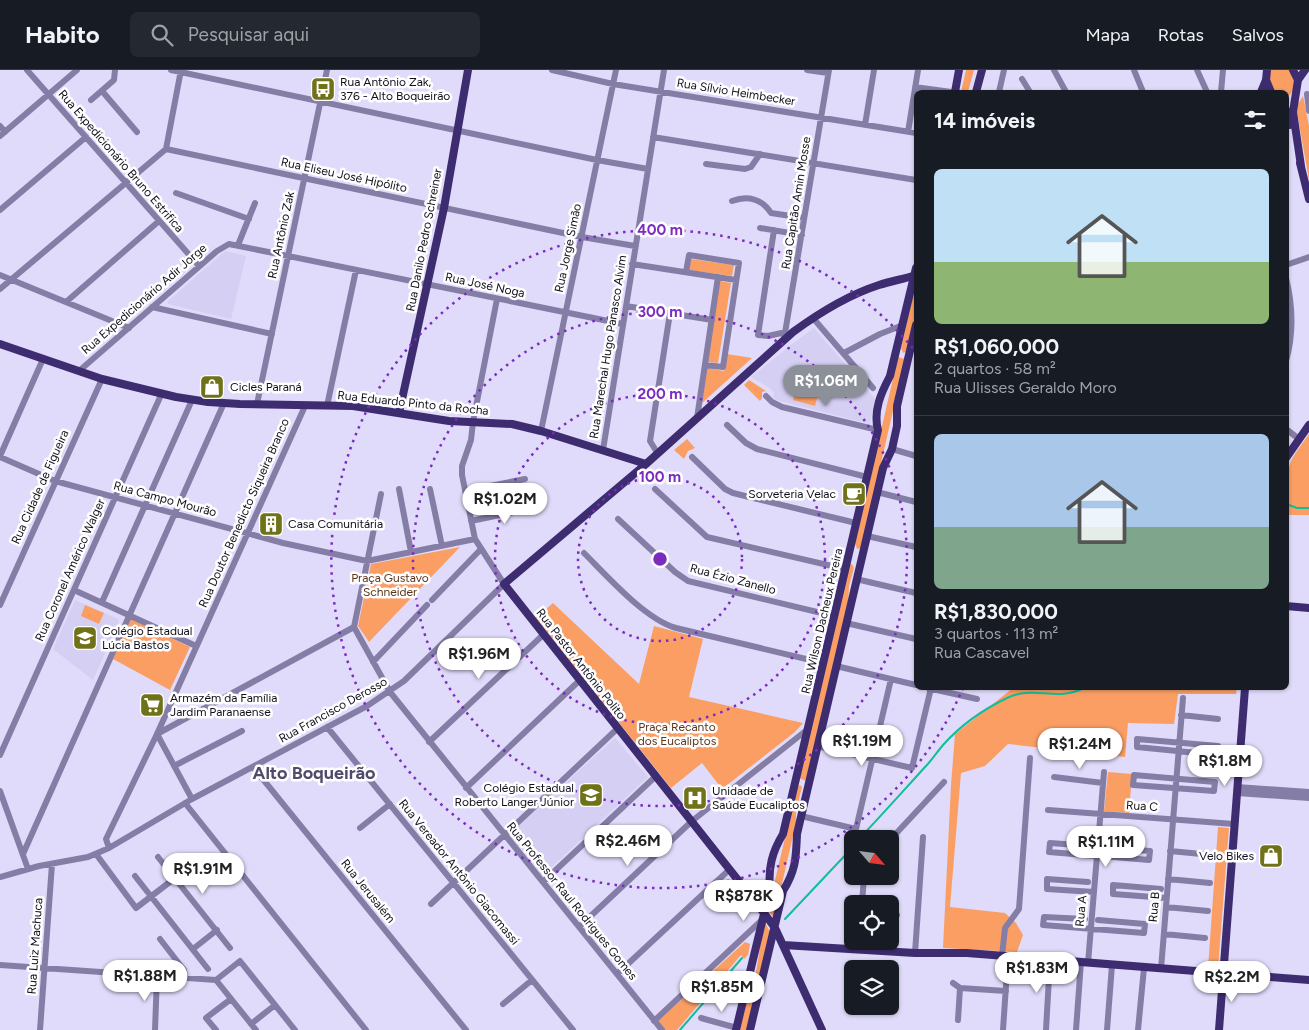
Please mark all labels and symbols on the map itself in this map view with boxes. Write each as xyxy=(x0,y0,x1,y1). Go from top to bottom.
place label: Rua Antônio Zak, 376 - Alto Boqueirão xyxy=(340,75,450,103)
bus stop icon: Rua Antônio Zak, 376 - Alto Boqueirão xyxy=(310,76,336,102)
street label: Rua Sílvio Heimbecker xyxy=(676,76,796,108)
street label: Rua Expedicionário Bruno Estrifica xyxy=(55,87,187,235)
street label: Rua Capitão Amin Mosse xyxy=(779,135,813,270)
street label: Rua Eliseu José Hipólito xyxy=(280,155,408,195)
street label: Rua Danilo Pedro Schreiner xyxy=(403,167,445,313)
street label: Rua Antônio Zak xyxy=(265,190,297,280)
street label: Rua Jorge Simão xyxy=(552,202,584,294)
text: 400 m xyxy=(637,221,683,239)
street label: Rua Expedicionário Adir Jorge xyxy=(79,241,210,357)
street label: Rua Marechal Hugo Panasco Alvim xyxy=(587,254,629,440)
street label: Rua José Noga xyxy=(444,270,526,300)
text: 300 m xyxy=(638,303,682,321)
pin: R$1.06M xyxy=(780,364,872,407)
shop icon: Cicles Paraná xyxy=(199,374,225,400)
place label: Cicles Paraná xyxy=(230,380,302,394)
text: 200 m xyxy=(638,385,682,403)
street label: Rua Eduardo Pinto da Rocha xyxy=(337,388,489,418)
street label: Rua Doutor Benedicto Siqueira Branco xyxy=(196,416,292,610)
street label: Rua Cidade de Figueira xyxy=(8,428,72,546)
text: 100 m xyxy=(639,468,681,486)
street label: Rua Campo Mourão xyxy=(112,478,218,520)
cafe icon: Sorveteria Velac xyxy=(841,481,867,507)
pin: R$1.02M xyxy=(459,482,551,525)
place label: Sorveteria Velac xyxy=(748,487,836,501)
street label: Rua Coronel Américo Walger xyxy=(32,497,108,643)
building icon: Casa Comunitária xyxy=(258,511,284,537)
place label: Casa Comunitária xyxy=(288,517,383,531)
street label: Rua Wilson Dacheux Pereira xyxy=(798,547,846,695)
centre of rings xyxy=(651,550,669,568)
street label: Rua Ézio Zanello xyxy=(689,561,777,597)
park label: Praça Gustavo Schneider xyxy=(351,571,429,599)
street label: Rua Pastor Antônio Polito xyxy=(533,606,629,722)
place label: Colégio Estadual Lúcia Bastos xyxy=(102,624,192,652)
school or university icon: Colégio Estadual Lúcia Bastos xyxy=(72,625,98,651)
pin: R$1.96M xyxy=(433,638,525,680)
street label: Rua Francisco Derosso xyxy=(276,674,390,746)
place label: Armazém da Família Jardim Paranaense xyxy=(170,691,277,719)
supermarket icon: Armazém da Família Jardim Paranaense xyxy=(139,692,165,718)
park label: Praça Recanto dos Eucaliptos xyxy=(638,720,717,748)
pin: R$1.19M xyxy=(816,724,908,767)
pin: R$1.24M xyxy=(1034,728,1126,770)
pin: R$1.8M xyxy=(1184,744,1266,787)
district label: Alto Boqueirão xyxy=(253,762,375,784)
place label: Colégio Estadual Roberto Langer Júnior xyxy=(454,781,574,809)
school or university icon: Colégio Estadual Roberto Langer Júnior xyxy=(578,782,604,808)
place label: Unidade de Saúde Eucaliptos xyxy=(712,784,805,812)
hospital icon: Unidade de Saúde Eucaliptos xyxy=(682,785,708,811)
street label: Rua Vereador Antônio Giacomassi xyxy=(396,797,522,947)
street label: Rua C xyxy=(1126,798,1159,814)
street label: Rua Professor Raul Rodrigues Gomes xyxy=(504,819,640,983)
pin: R$2.46M xyxy=(582,824,674,867)
pin: R$1.11M xyxy=(1060,826,1152,868)
north arrow xyxy=(844,830,899,885)
shop icon: Velo Bikes xyxy=(1258,843,1284,869)
place label: Velo Bikes xyxy=(1199,849,1254,863)
pin: R$1.91M xyxy=(157,852,249,895)
street label: Rua Jerusalém xyxy=(338,856,398,926)
pin: R$878K xyxy=(703,880,785,922)
street label: Rua B xyxy=(1146,891,1162,923)
street label: Rua A xyxy=(1073,895,1089,927)
street label: Rua Luiz Machuca xyxy=(25,897,45,995)
pin: R$1.83M xyxy=(991,952,1083,994)
pin: R$1.88M xyxy=(99,960,191,1002)
pin: R$2.2M xyxy=(1191,960,1273,1003)
pin: R$1.85M xyxy=(676,970,768,1013)

